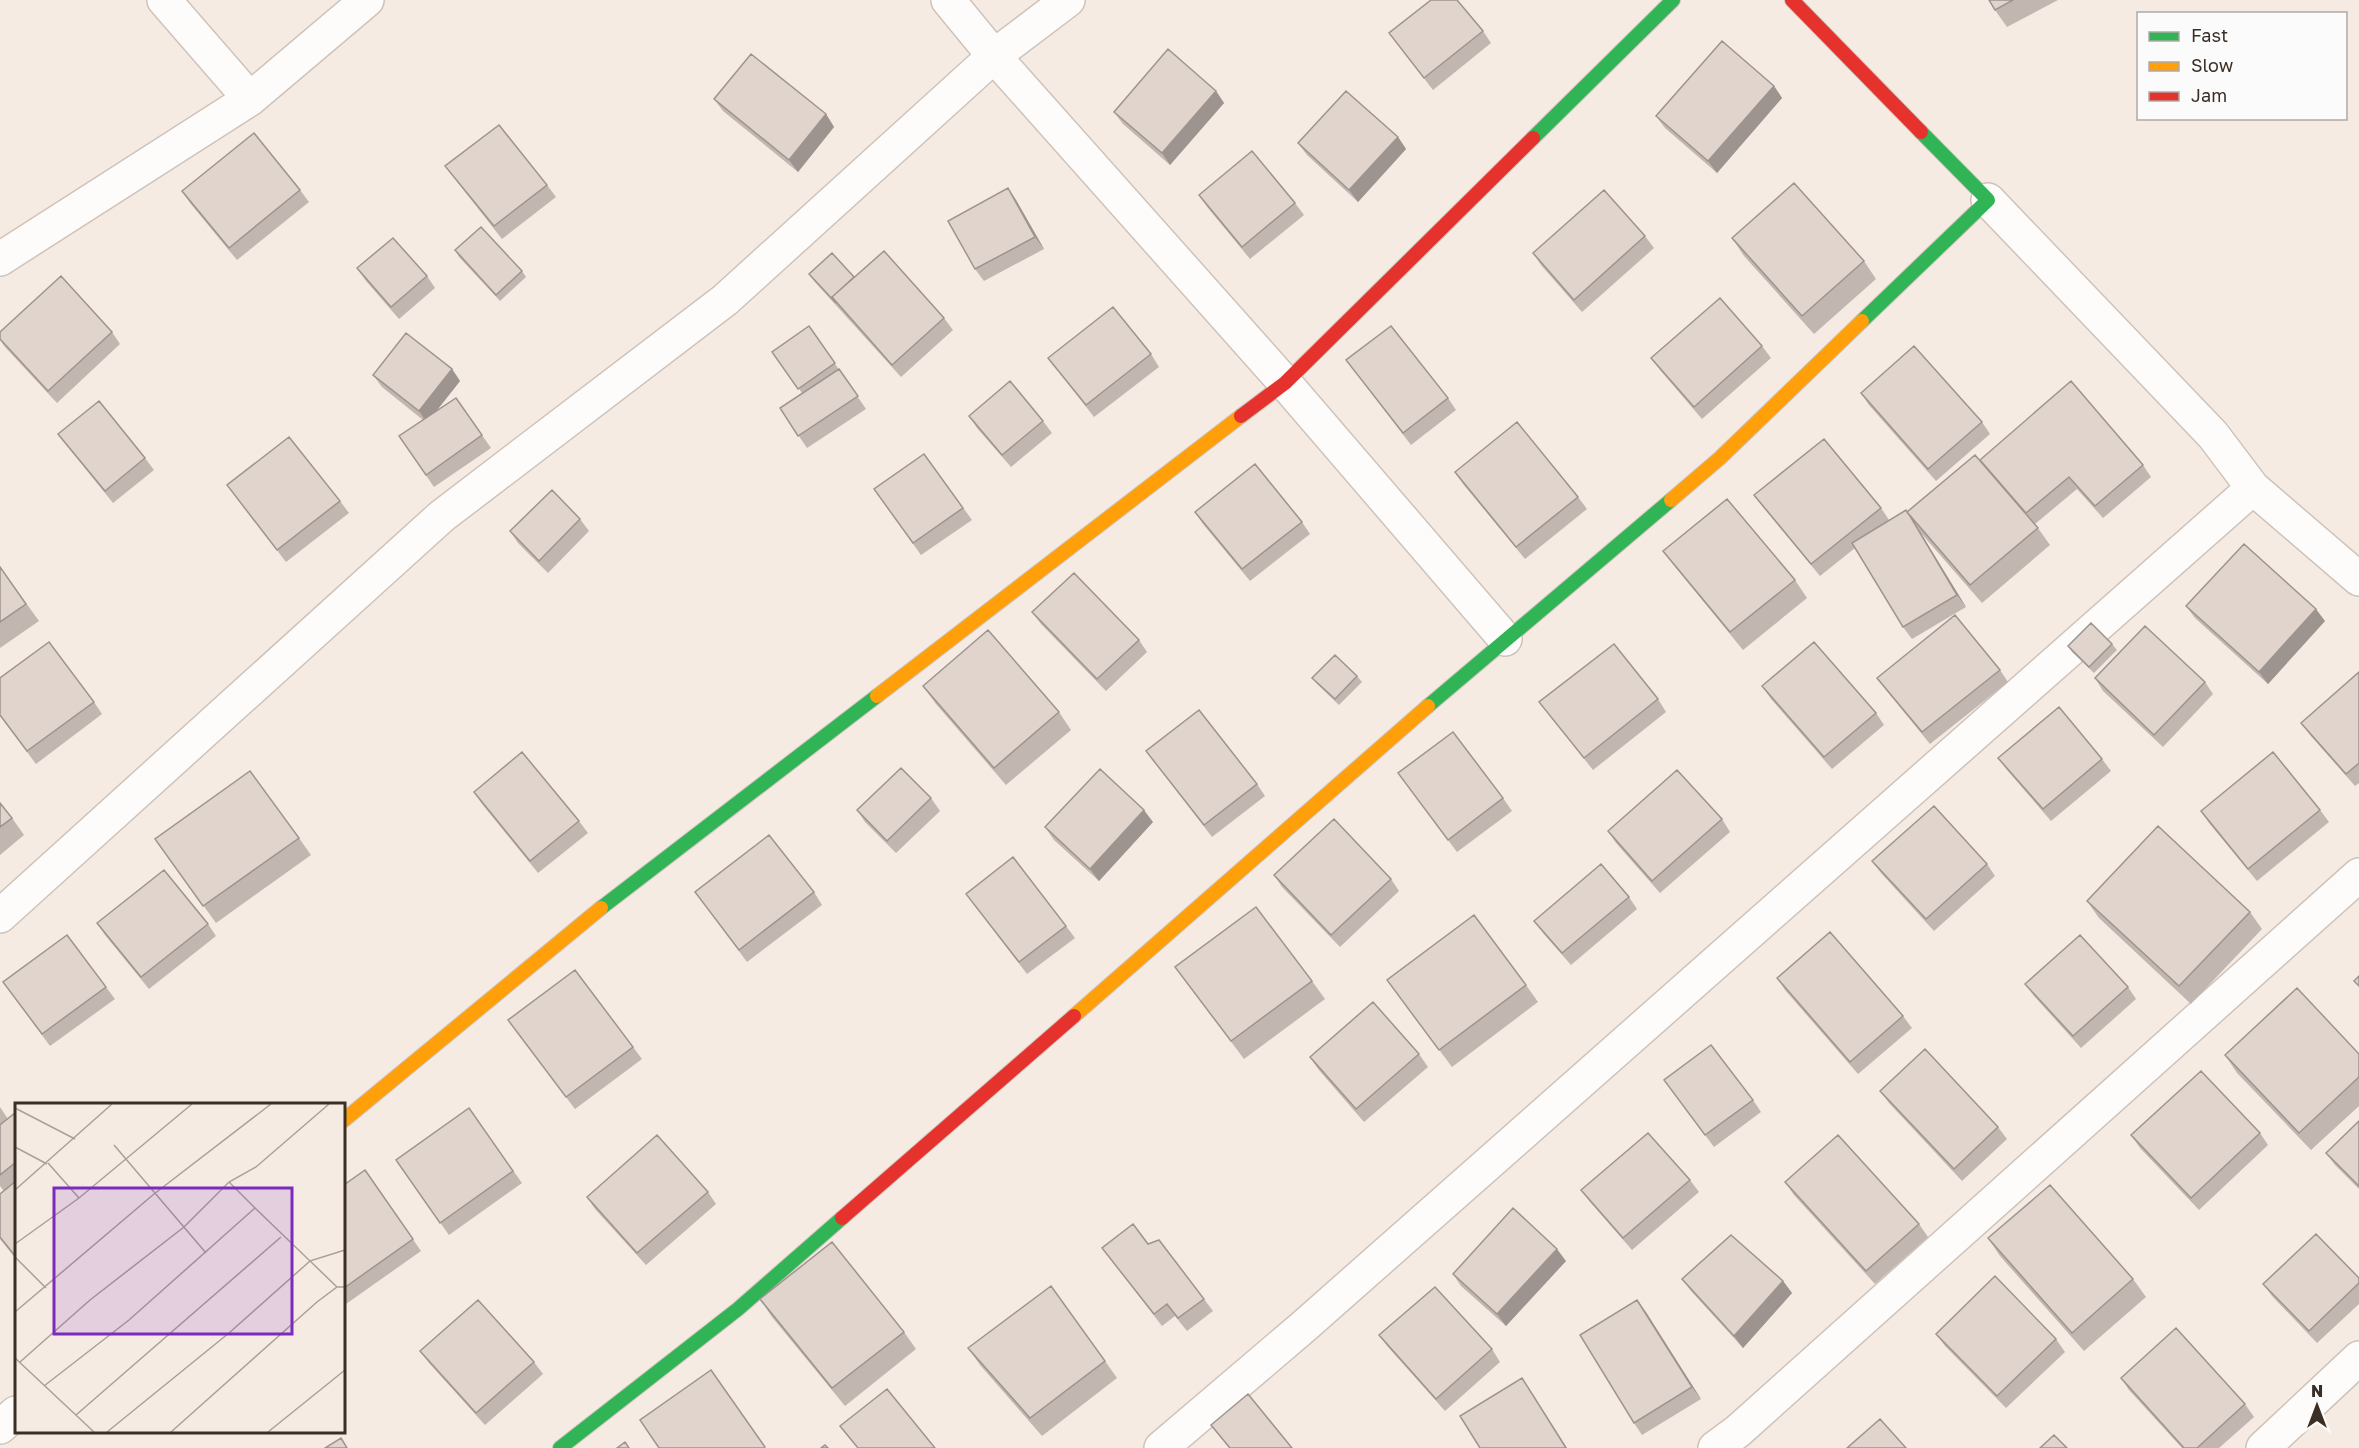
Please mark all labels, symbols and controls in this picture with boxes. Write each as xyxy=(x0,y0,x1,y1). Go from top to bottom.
legend xyxy=(2137,12,2347,120)
text: Fast xyxy=(2191,24,2228,46)
text: Slow xyxy=(2191,54,2234,76)
text: Jam xyxy=(2191,84,2227,106)
inset map xyxy=(15,1103,345,1433)
north arrow xyxy=(2287,1376,2347,1436)
text: N xyxy=(2311,1381,2323,1401)

